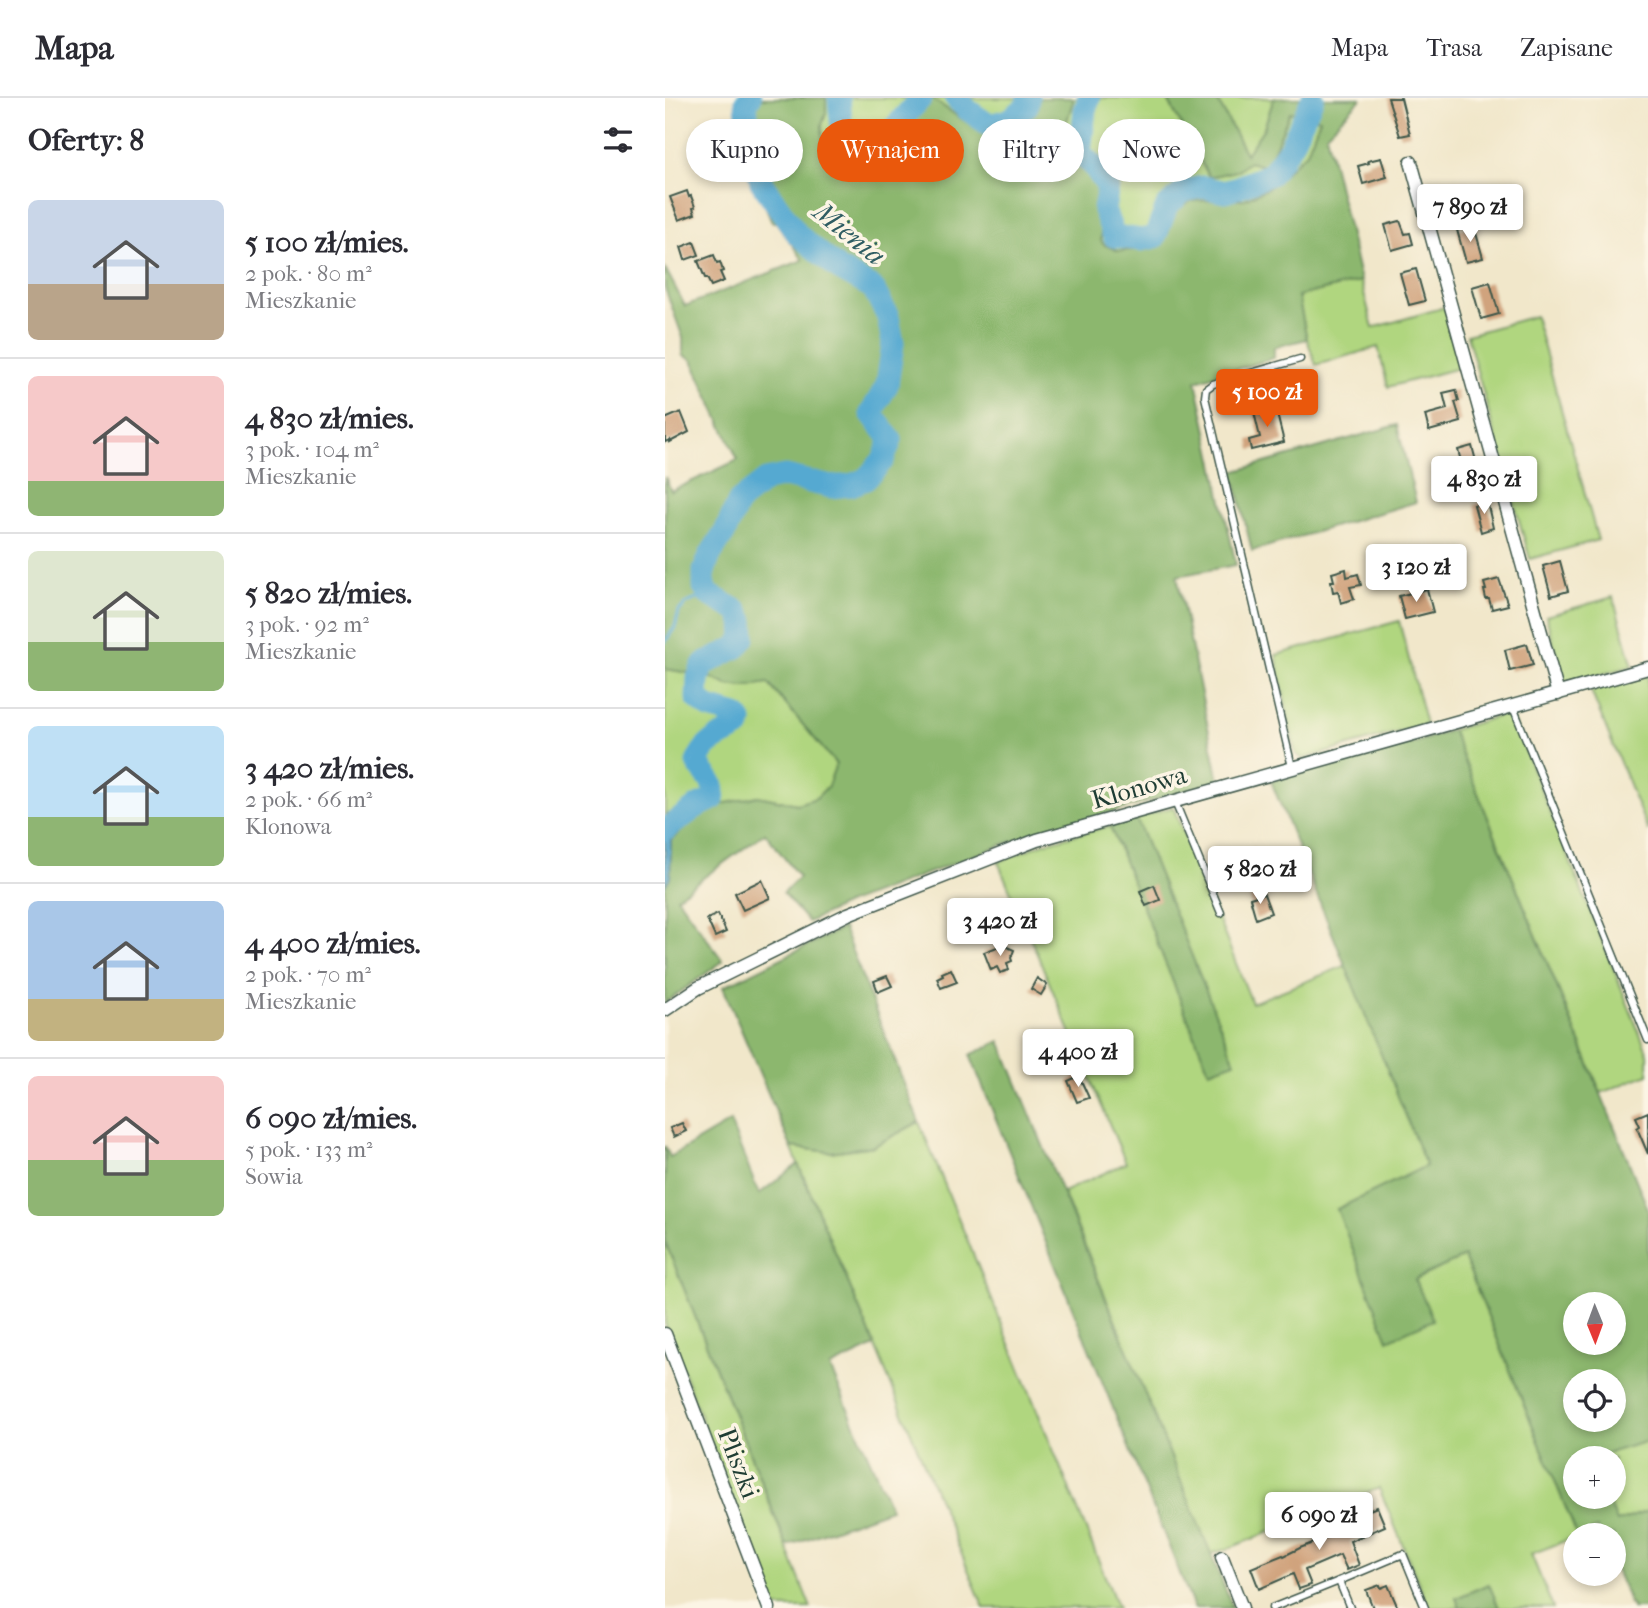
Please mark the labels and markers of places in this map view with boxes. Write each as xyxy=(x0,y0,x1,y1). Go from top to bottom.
pin: 7 890 zł xyxy=(1398,184,1542,244)
pin: 5 100 zł xyxy=(1195,370,1339,429)
pin: 4 830 zł xyxy=(1412,456,1556,516)
pin: 3 120 zł xyxy=(1344,545,1488,604)
pin: 5 820 zł xyxy=(1188,846,1332,906)
pin: 3 420 zł xyxy=(928,898,1072,958)
pin: 4 400 zł xyxy=(1006,1030,1150,1089)
pin: 6 090 zł xyxy=(1247,1492,1391,1552)

